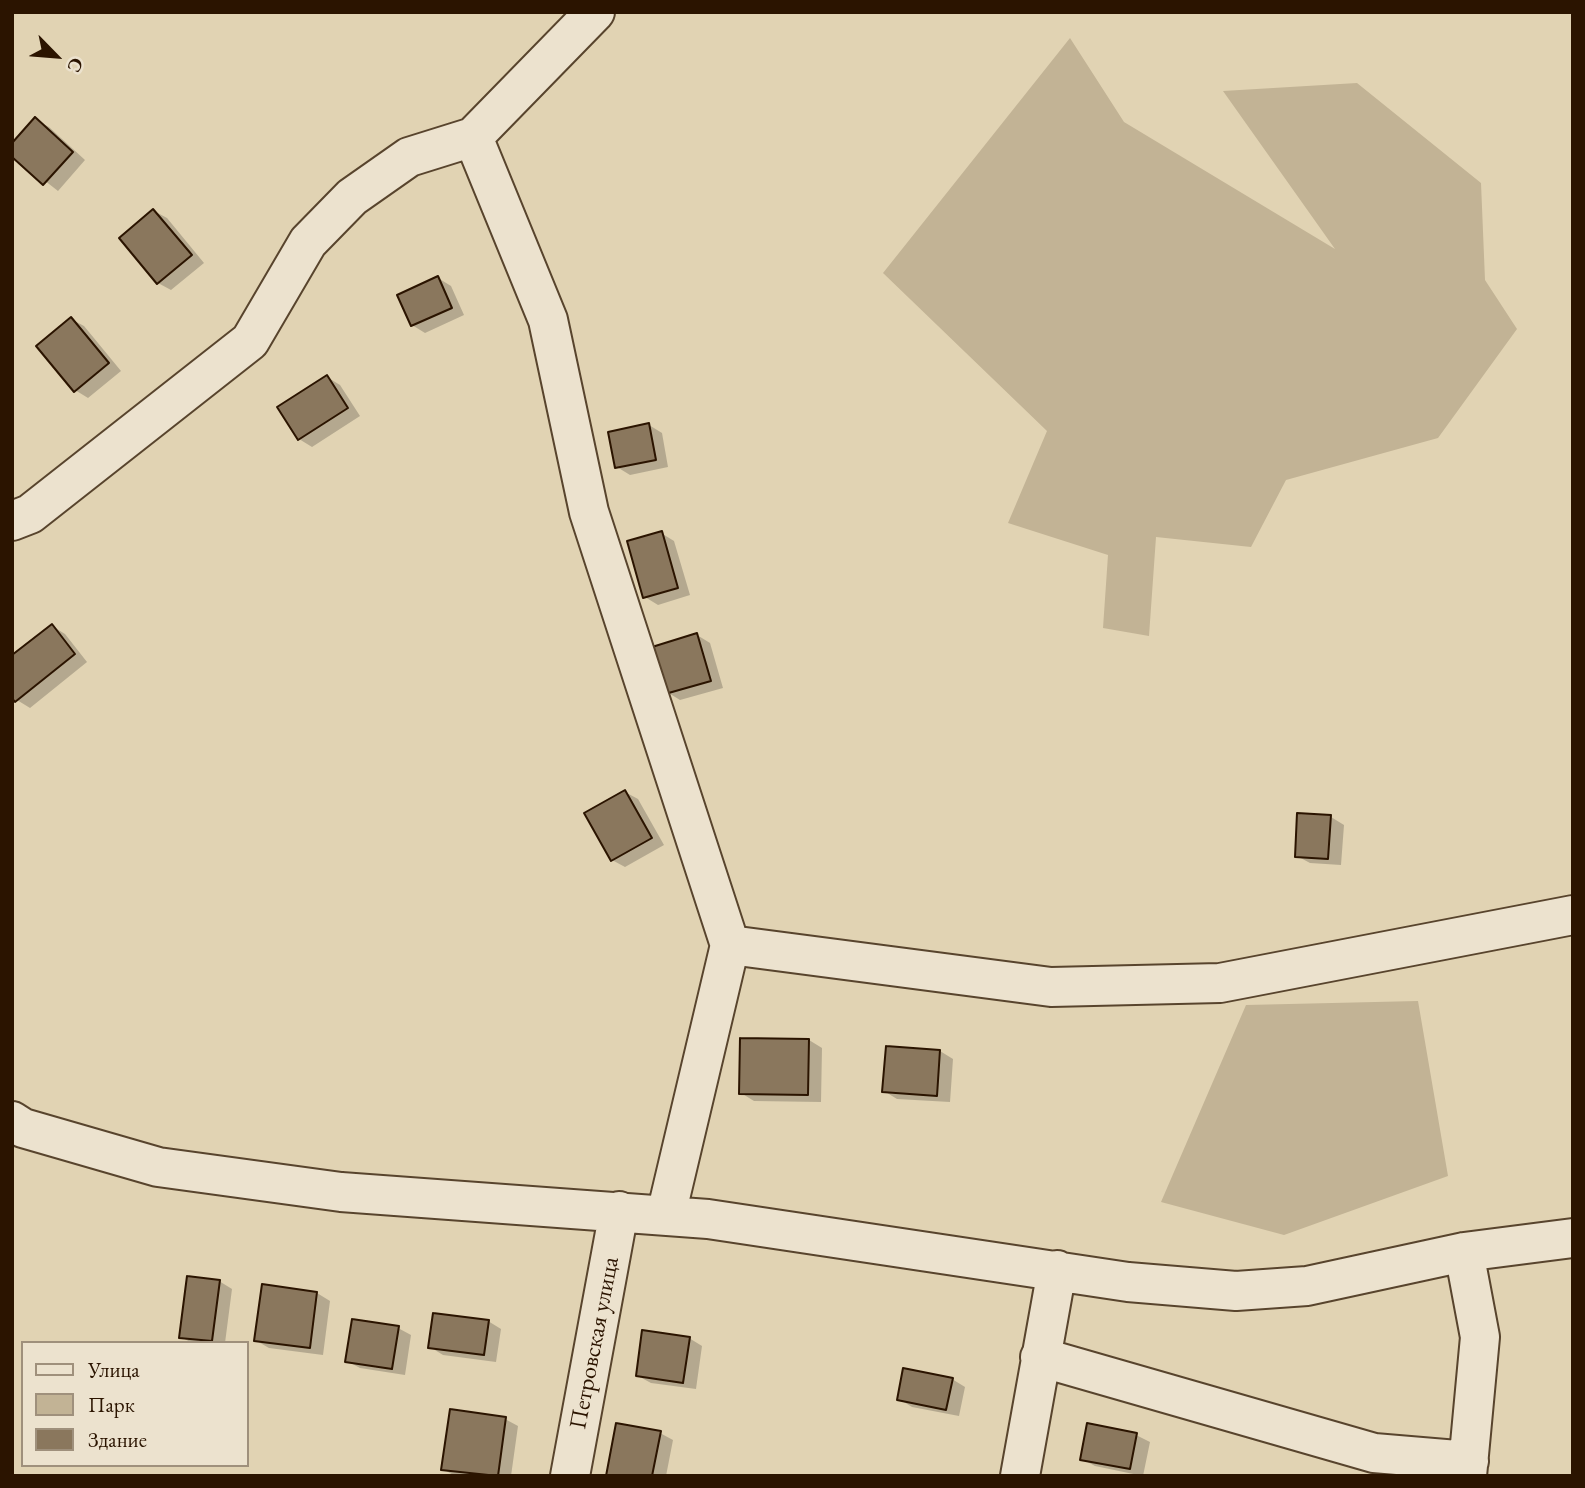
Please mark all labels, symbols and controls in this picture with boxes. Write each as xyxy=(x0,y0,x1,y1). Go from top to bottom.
north arrow xyxy=(21,21,91,91)
text: С xyxy=(61,54,90,76)
street label: Петровская улица xyxy=(564,1254,626,1432)
legend xyxy=(21,1341,248,1467)
text: Улица xyxy=(88,1356,140,1383)
text: Парк xyxy=(88,1391,135,1418)
text: Здание xyxy=(88,1426,147,1453)

